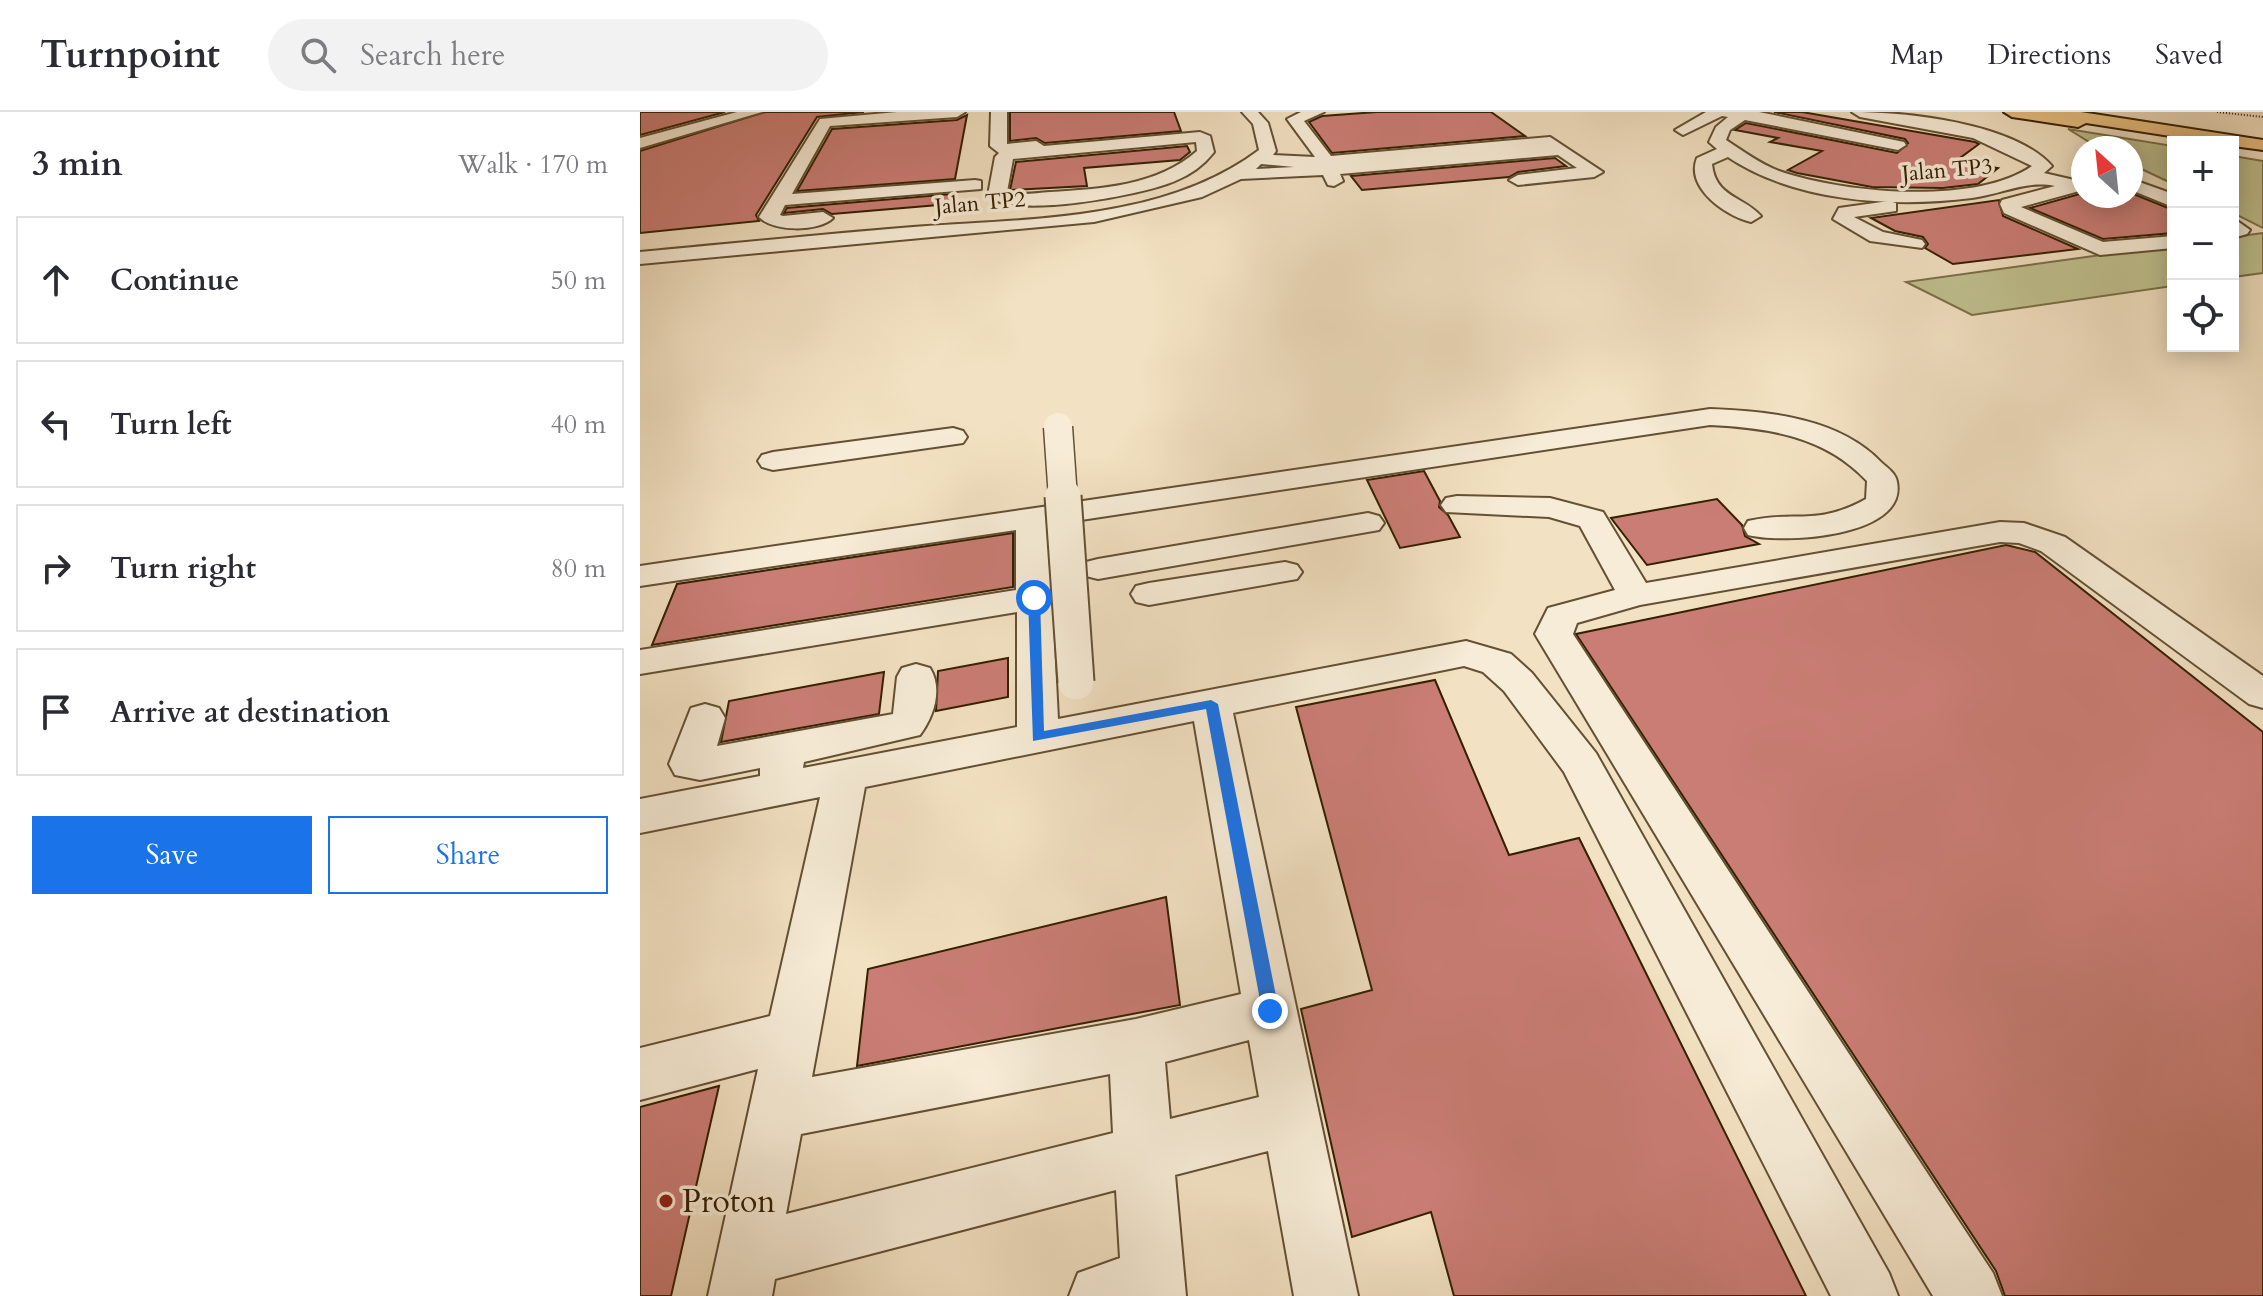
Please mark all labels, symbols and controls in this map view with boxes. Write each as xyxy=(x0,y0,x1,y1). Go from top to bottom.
search box xyxy=(268,19,828,91)
text: Turnpoint xyxy=(40,29,220,81)
icon: search xyxy=(296,33,340,77)
text: Search here xyxy=(360,35,505,76)
text: Map xyxy=(1890,36,1944,74)
text: Directions xyxy=(1988,36,2111,74)
text: Saved xyxy=(2155,36,2223,74)
north arrow xyxy=(2071,136,2143,208)
map controls xyxy=(2167,136,2239,352)
button: + xyxy=(2167,136,2239,208)
text: 3 min xyxy=(32,141,123,187)
text: Walk · 170 m xyxy=(458,147,608,182)
street label: Jalan TP3 xyxy=(1898,151,1994,189)
street label: Jalan TP2 xyxy=(931,184,1027,222)
button: − xyxy=(2167,208,2239,280)
icon: ahead xyxy=(34,258,78,302)
text: Continue xyxy=(110,260,239,301)
text: 50 m xyxy=(550,263,606,298)
button: locate xyxy=(2167,280,2239,352)
icon: left xyxy=(34,402,78,446)
text: Turn left xyxy=(110,404,232,445)
text: 40 m xyxy=(550,407,606,442)
icon: right xyxy=(34,546,78,590)
text: Turn right xyxy=(110,548,256,589)
text: 80 m xyxy=(550,551,606,586)
route start xyxy=(1016,580,1052,616)
icon: arrive xyxy=(34,690,78,734)
text: Arrive at destination xyxy=(110,692,390,733)
button: Save xyxy=(32,816,312,894)
button: Share xyxy=(328,816,608,894)
route end xyxy=(1252,993,1288,1029)
place label: Proton xyxy=(682,1180,775,1224)
marker: Proton xyxy=(657,1192,675,1210)

